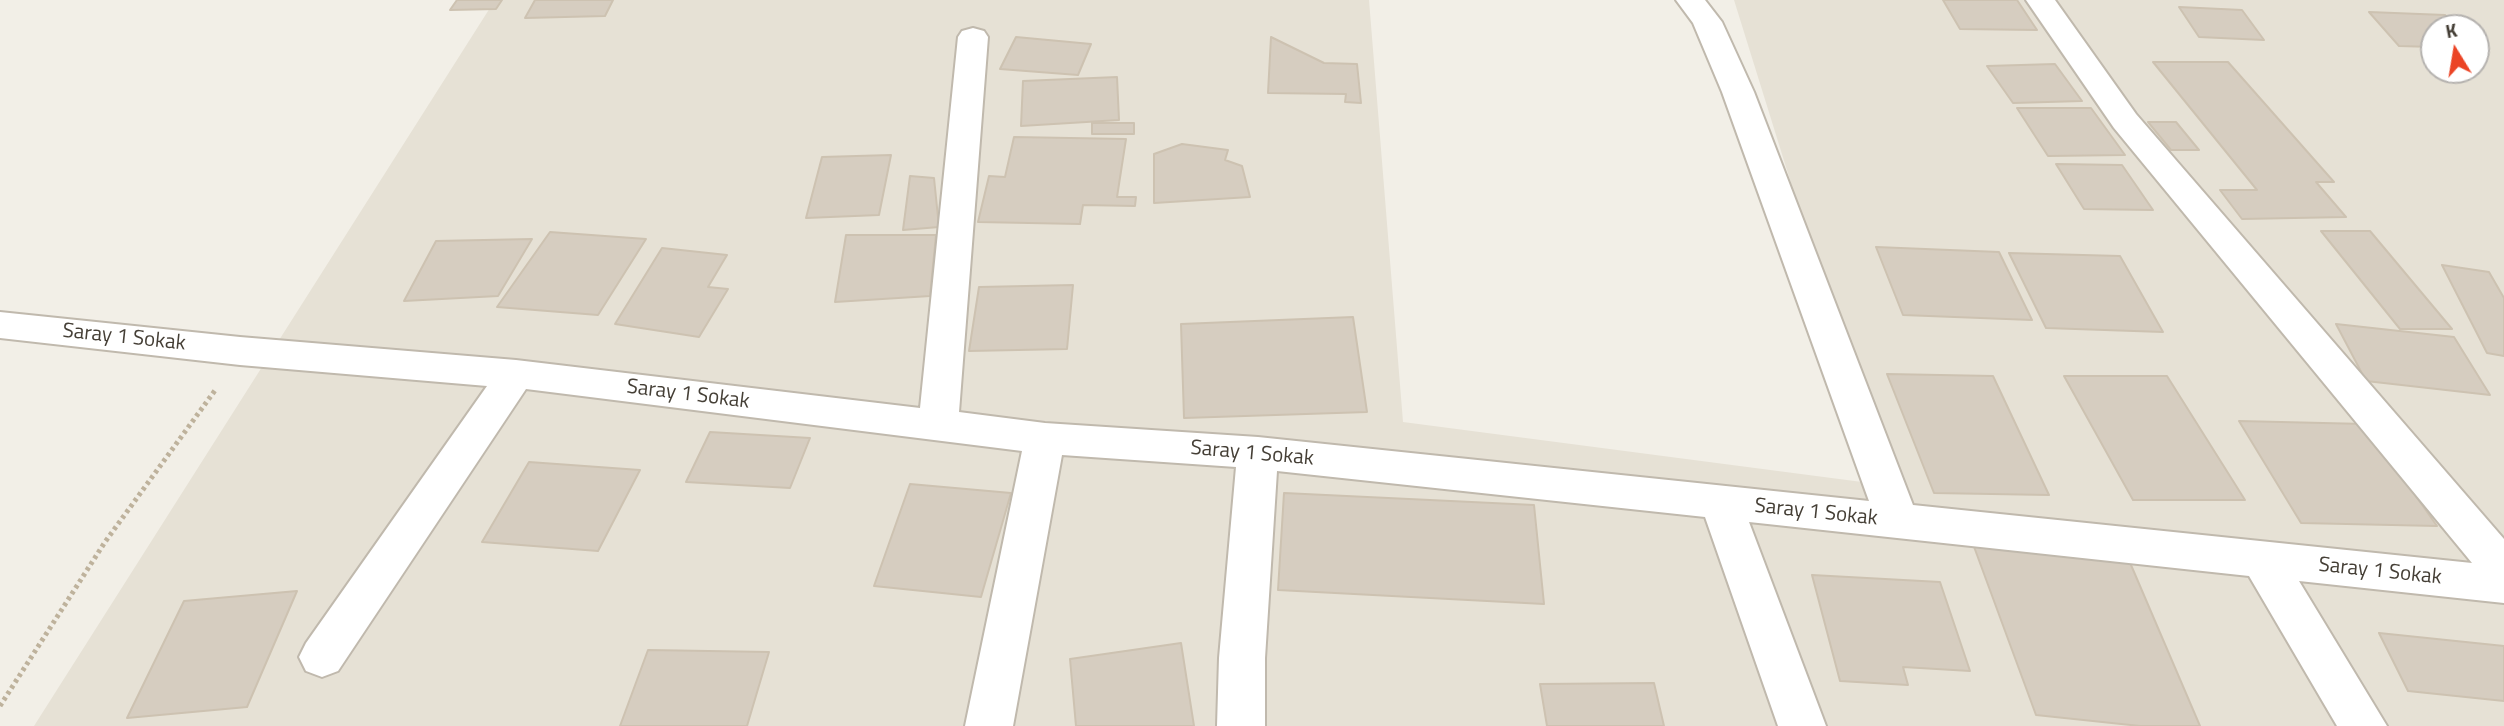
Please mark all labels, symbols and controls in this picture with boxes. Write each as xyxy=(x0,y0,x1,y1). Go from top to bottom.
north arrow xyxy=(2420,14,2490,84)
text: K xyxy=(2443,15,2460,45)
street label: Saray 1 Sokak xyxy=(61,319,187,357)
street label: Saray 1 Sokak xyxy=(625,375,751,415)
street label: Saray 1 Sokak xyxy=(1189,436,1315,472)
street label: Saray 1 Sokak xyxy=(1753,494,1879,532)
street label: Saray 1 Sokak xyxy=(2317,553,2443,591)

